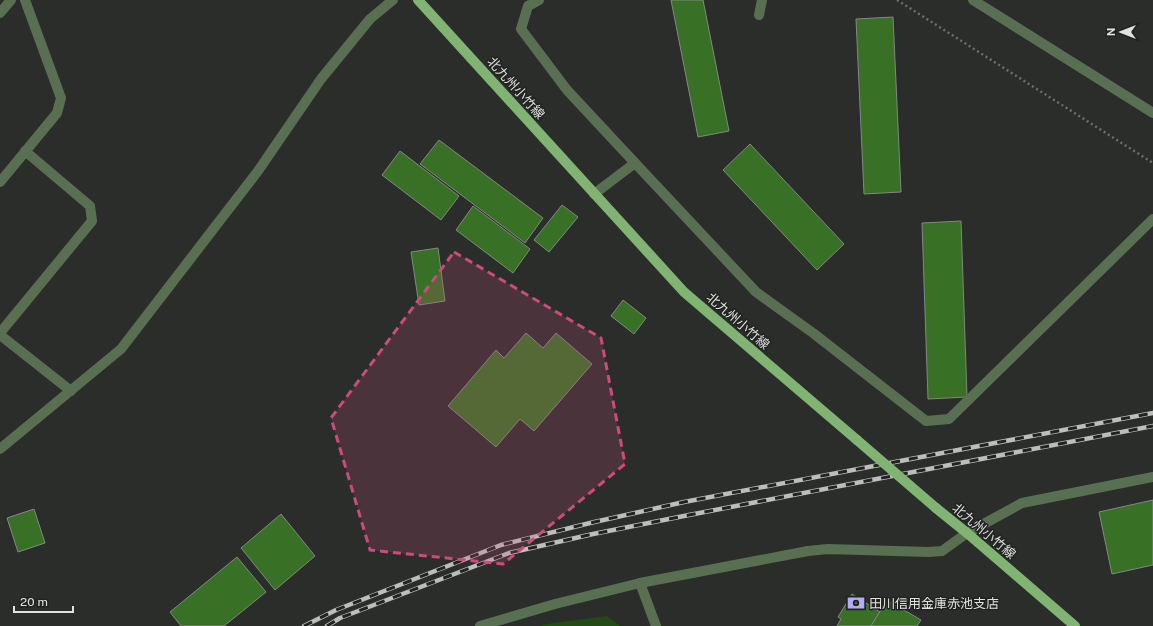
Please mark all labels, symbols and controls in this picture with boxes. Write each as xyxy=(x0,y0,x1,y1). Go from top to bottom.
north arrow xyxy=(1101,12,1141,52)
text: N xyxy=(1105,28,1117,36)
street label: 北九州小竹線 xyxy=(484,54,548,122)
street label: 北九州小竹線 xyxy=(704,290,772,352)
street label: 北九州小竹線 xyxy=(949,500,1019,562)
scale bar xyxy=(14,588,73,614)
bank icon: 田川信用金庫赤池支店 xyxy=(846,593,866,613)
text: 20 m xyxy=(20,595,48,609)
place label: 田川信用金庫赤池支店 xyxy=(869,596,999,611)

